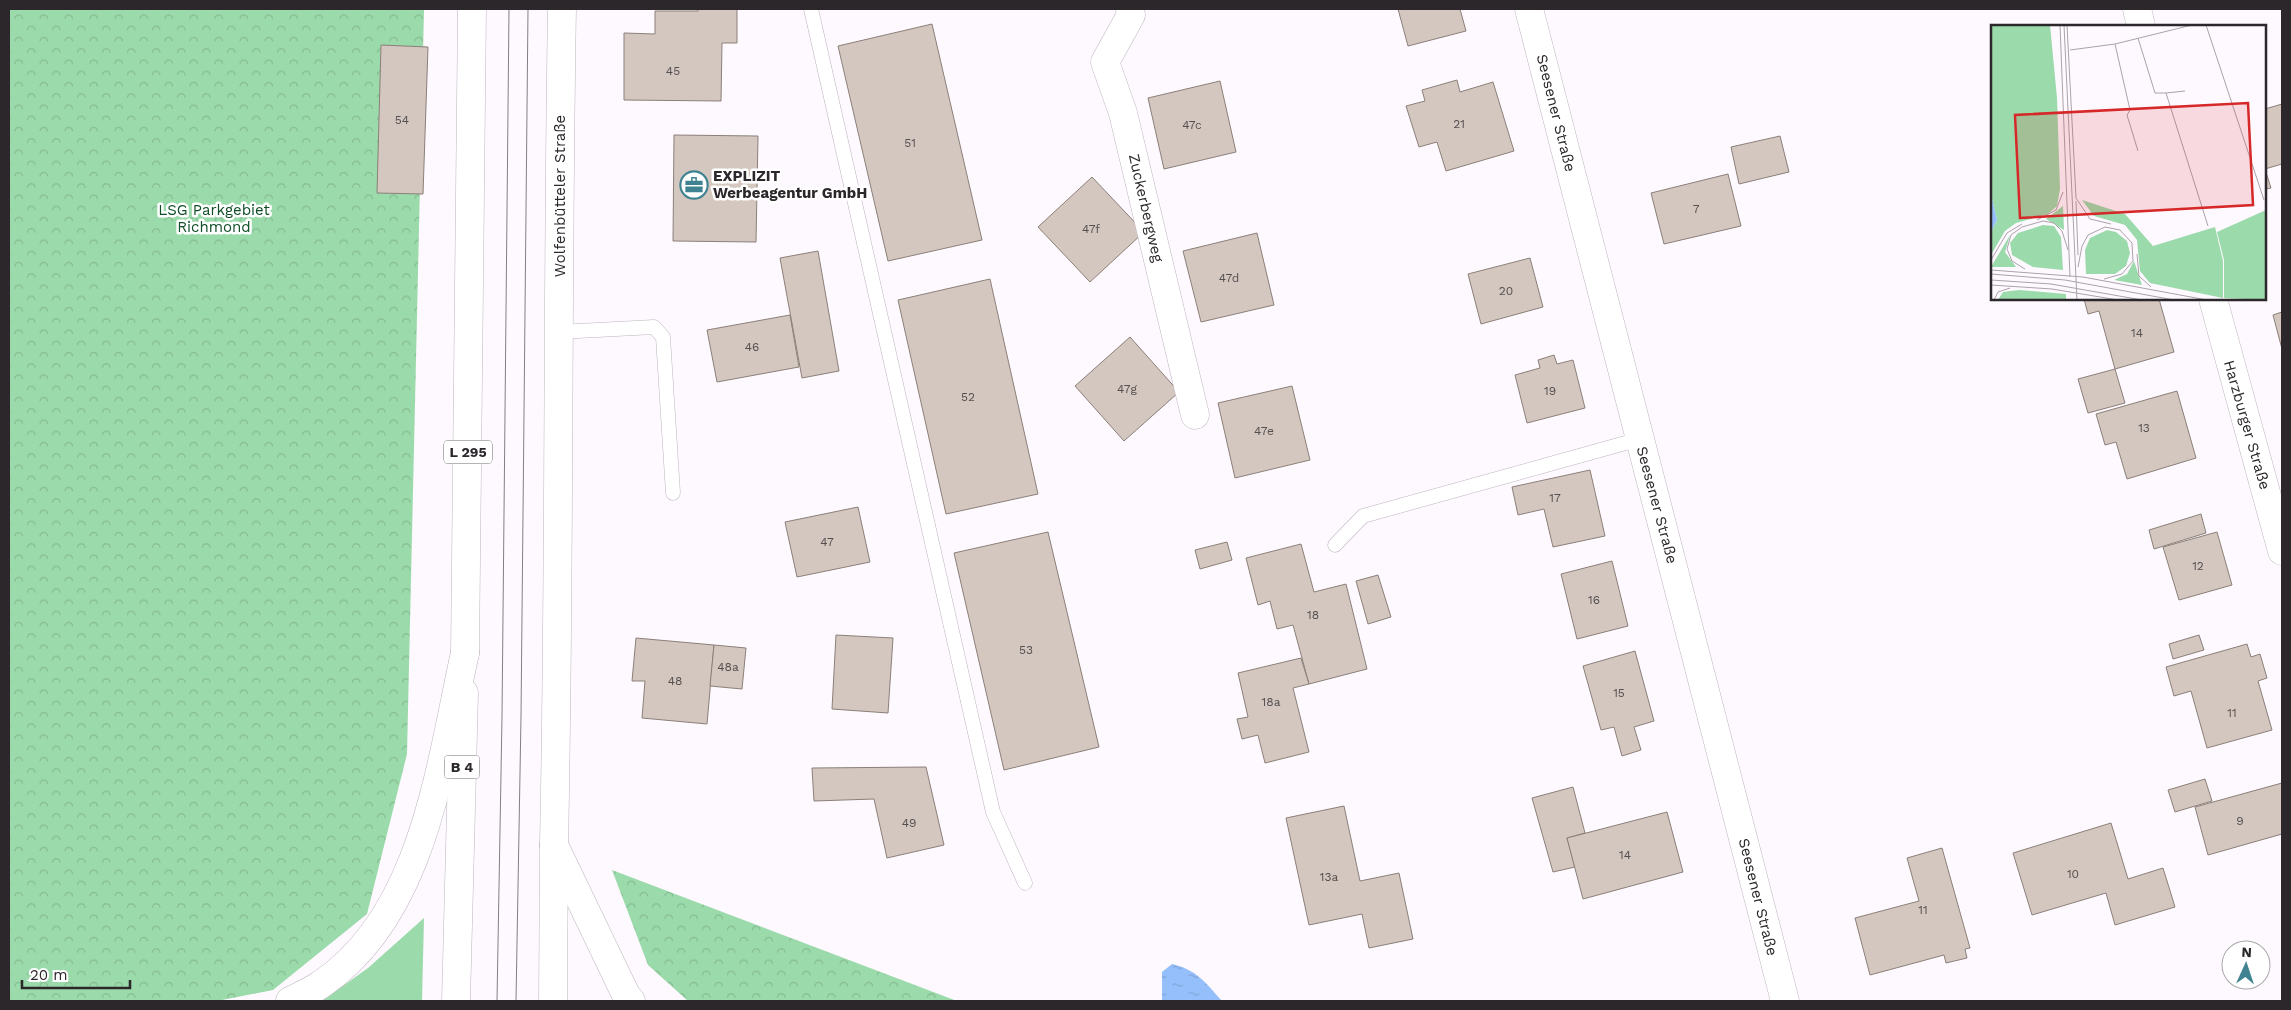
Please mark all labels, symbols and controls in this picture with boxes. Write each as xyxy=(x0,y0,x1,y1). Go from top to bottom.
inset map xyxy=(1991,25,2266,300)
street label: Seesener Straße xyxy=(1533,52,1579,174)
house number: 45 xyxy=(666,64,680,78)
house number: 54 xyxy=(395,113,409,127)
street label: Wolfenbütteler Straße xyxy=(551,115,569,277)
house number: 21 xyxy=(1453,117,1465,131)
house number: 47c xyxy=(1182,118,1202,132)
house number: 51 xyxy=(904,136,916,150)
street label: Zuckerbergweg xyxy=(1125,152,1167,264)
place label: EXPLIZIT Werbeagentur GmbH xyxy=(713,167,867,202)
office icon: EXPLIZIT Werbeagentur GmbH xyxy=(679,170,709,200)
park label: LSG Parkgebiet Richmond xyxy=(158,201,270,236)
house number: 7 xyxy=(1693,202,1700,216)
house number: 47f xyxy=(1082,222,1100,236)
house number: 47d xyxy=(1219,271,1239,285)
house number: 20 xyxy=(1499,284,1513,298)
house number: 14 xyxy=(2131,326,2143,340)
house number: 46 xyxy=(745,340,759,354)
street label: Harzburger Straße xyxy=(2220,358,2274,492)
house number: 47g xyxy=(1117,382,1138,396)
house number: 19 xyxy=(1544,384,1556,398)
house number: 52 xyxy=(961,390,975,404)
house number: 13 xyxy=(2138,421,2150,435)
house number: 47e xyxy=(1254,424,1274,438)
road number: L 295 xyxy=(444,441,492,464)
street label: Seesener Straße xyxy=(1633,444,1681,566)
house number: 17 xyxy=(1549,491,1561,505)
house number: 47 xyxy=(820,535,834,549)
house number: 12 xyxy=(2192,559,2204,573)
house number: 16 xyxy=(1588,593,1600,607)
house number: 18 xyxy=(1307,608,1319,622)
house number: 53 xyxy=(1019,643,1033,657)
house number: 48a xyxy=(717,660,739,674)
house number: 48 xyxy=(668,674,682,688)
house number: 15 xyxy=(1613,686,1625,700)
house number: 18a xyxy=(1262,695,1281,709)
house number: 11 xyxy=(2227,706,2237,720)
road number: B 4 xyxy=(444,756,480,779)
house number: 9 xyxy=(2236,814,2244,828)
house number: 49 xyxy=(902,816,916,830)
street label: Seesener Straße xyxy=(1735,836,1781,958)
house number: 14 xyxy=(1619,848,1631,862)
house number: 10 xyxy=(2067,867,2079,881)
house number: 13a xyxy=(1320,870,1338,884)
house number: 11 xyxy=(1918,903,1928,917)
north arrow xyxy=(2221,940,2271,990)
text: N xyxy=(2241,944,2252,960)
scale bar xyxy=(22,958,130,990)
text: 20 m xyxy=(30,966,68,984)

